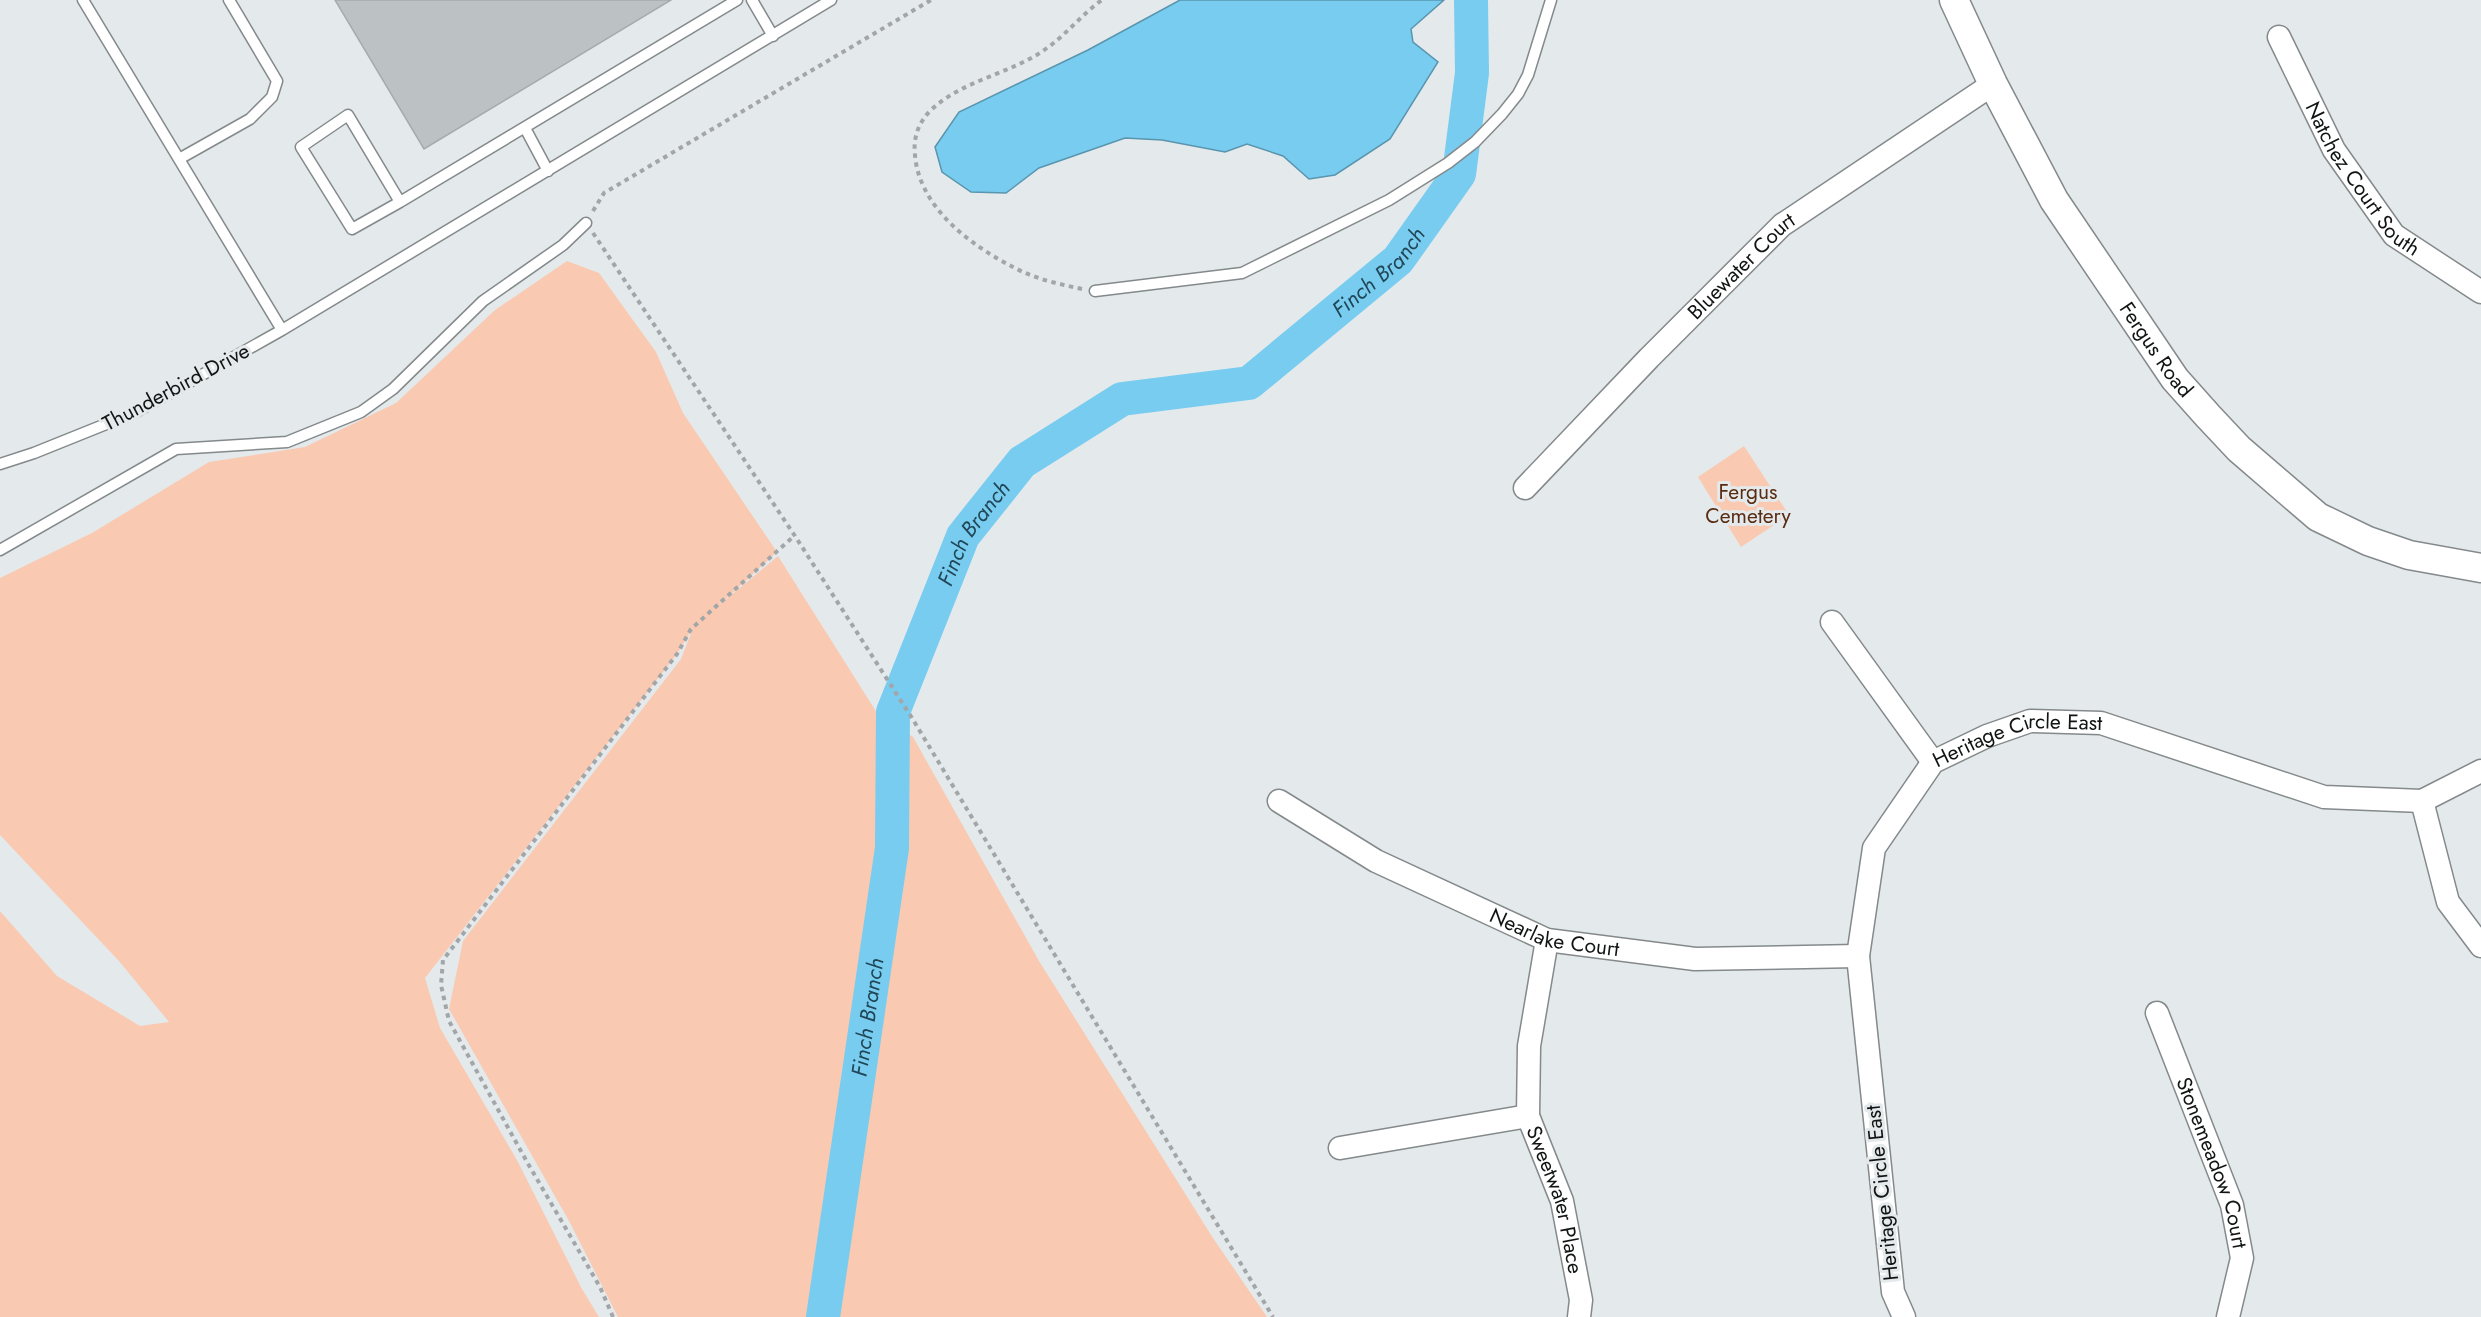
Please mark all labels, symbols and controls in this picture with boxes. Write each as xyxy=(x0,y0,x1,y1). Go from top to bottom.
street label: Natchez Court South xyxy=(2298,97,2426,263)
street label: Bluewater Court xyxy=(1681,205,1801,326)
water label: Finch Branch xyxy=(1324,220,1433,325)
street label: Fergus Road xyxy=(2112,296,2200,404)
street label: Thunderbird Drive xyxy=(97,336,255,438)
water label: Finch Branch xyxy=(929,473,1017,590)
park label: Fergus Cemetery xyxy=(1705,477,1791,531)
street label: Heritage Circle East xyxy=(1927,706,2103,775)
street label: Nearlake Court xyxy=(1485,900,1621,964)
water label: Finch Branch xyxy=(843,956,892,1079)
street label: Stonemeadow Court xyxy=(2168,1073,2255,1251)
street label: Heritage Circle East xyxy=(1858,1104,1906,1282)
street label: Sweetwater Place xyxy=(1518,1121,1591,1276)

